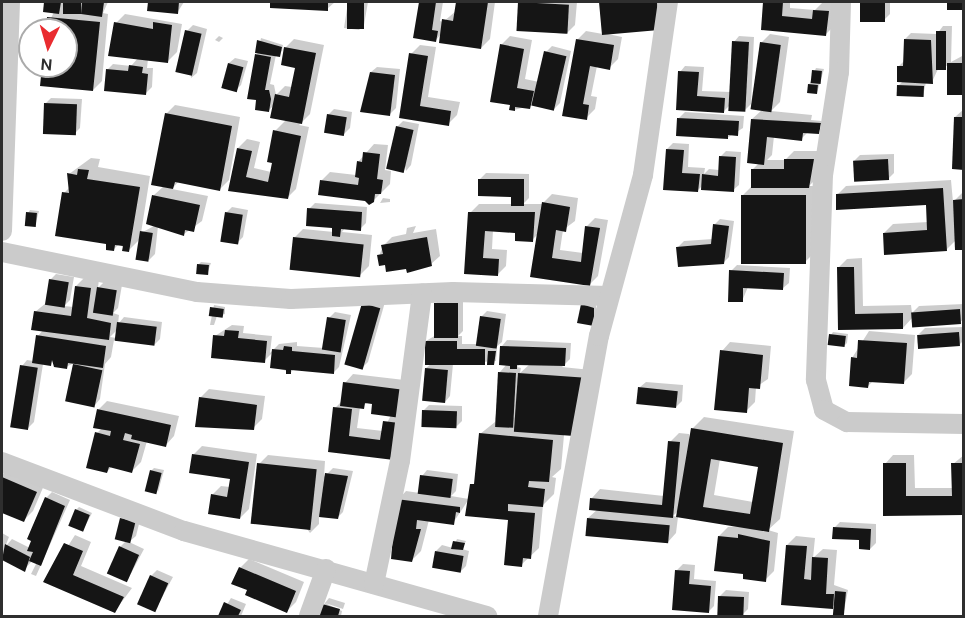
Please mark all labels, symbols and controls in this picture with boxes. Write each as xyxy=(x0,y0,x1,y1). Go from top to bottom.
north arrow xyxy=(18,18,78,78)
text: N xyxy=(40,53,53,75)

